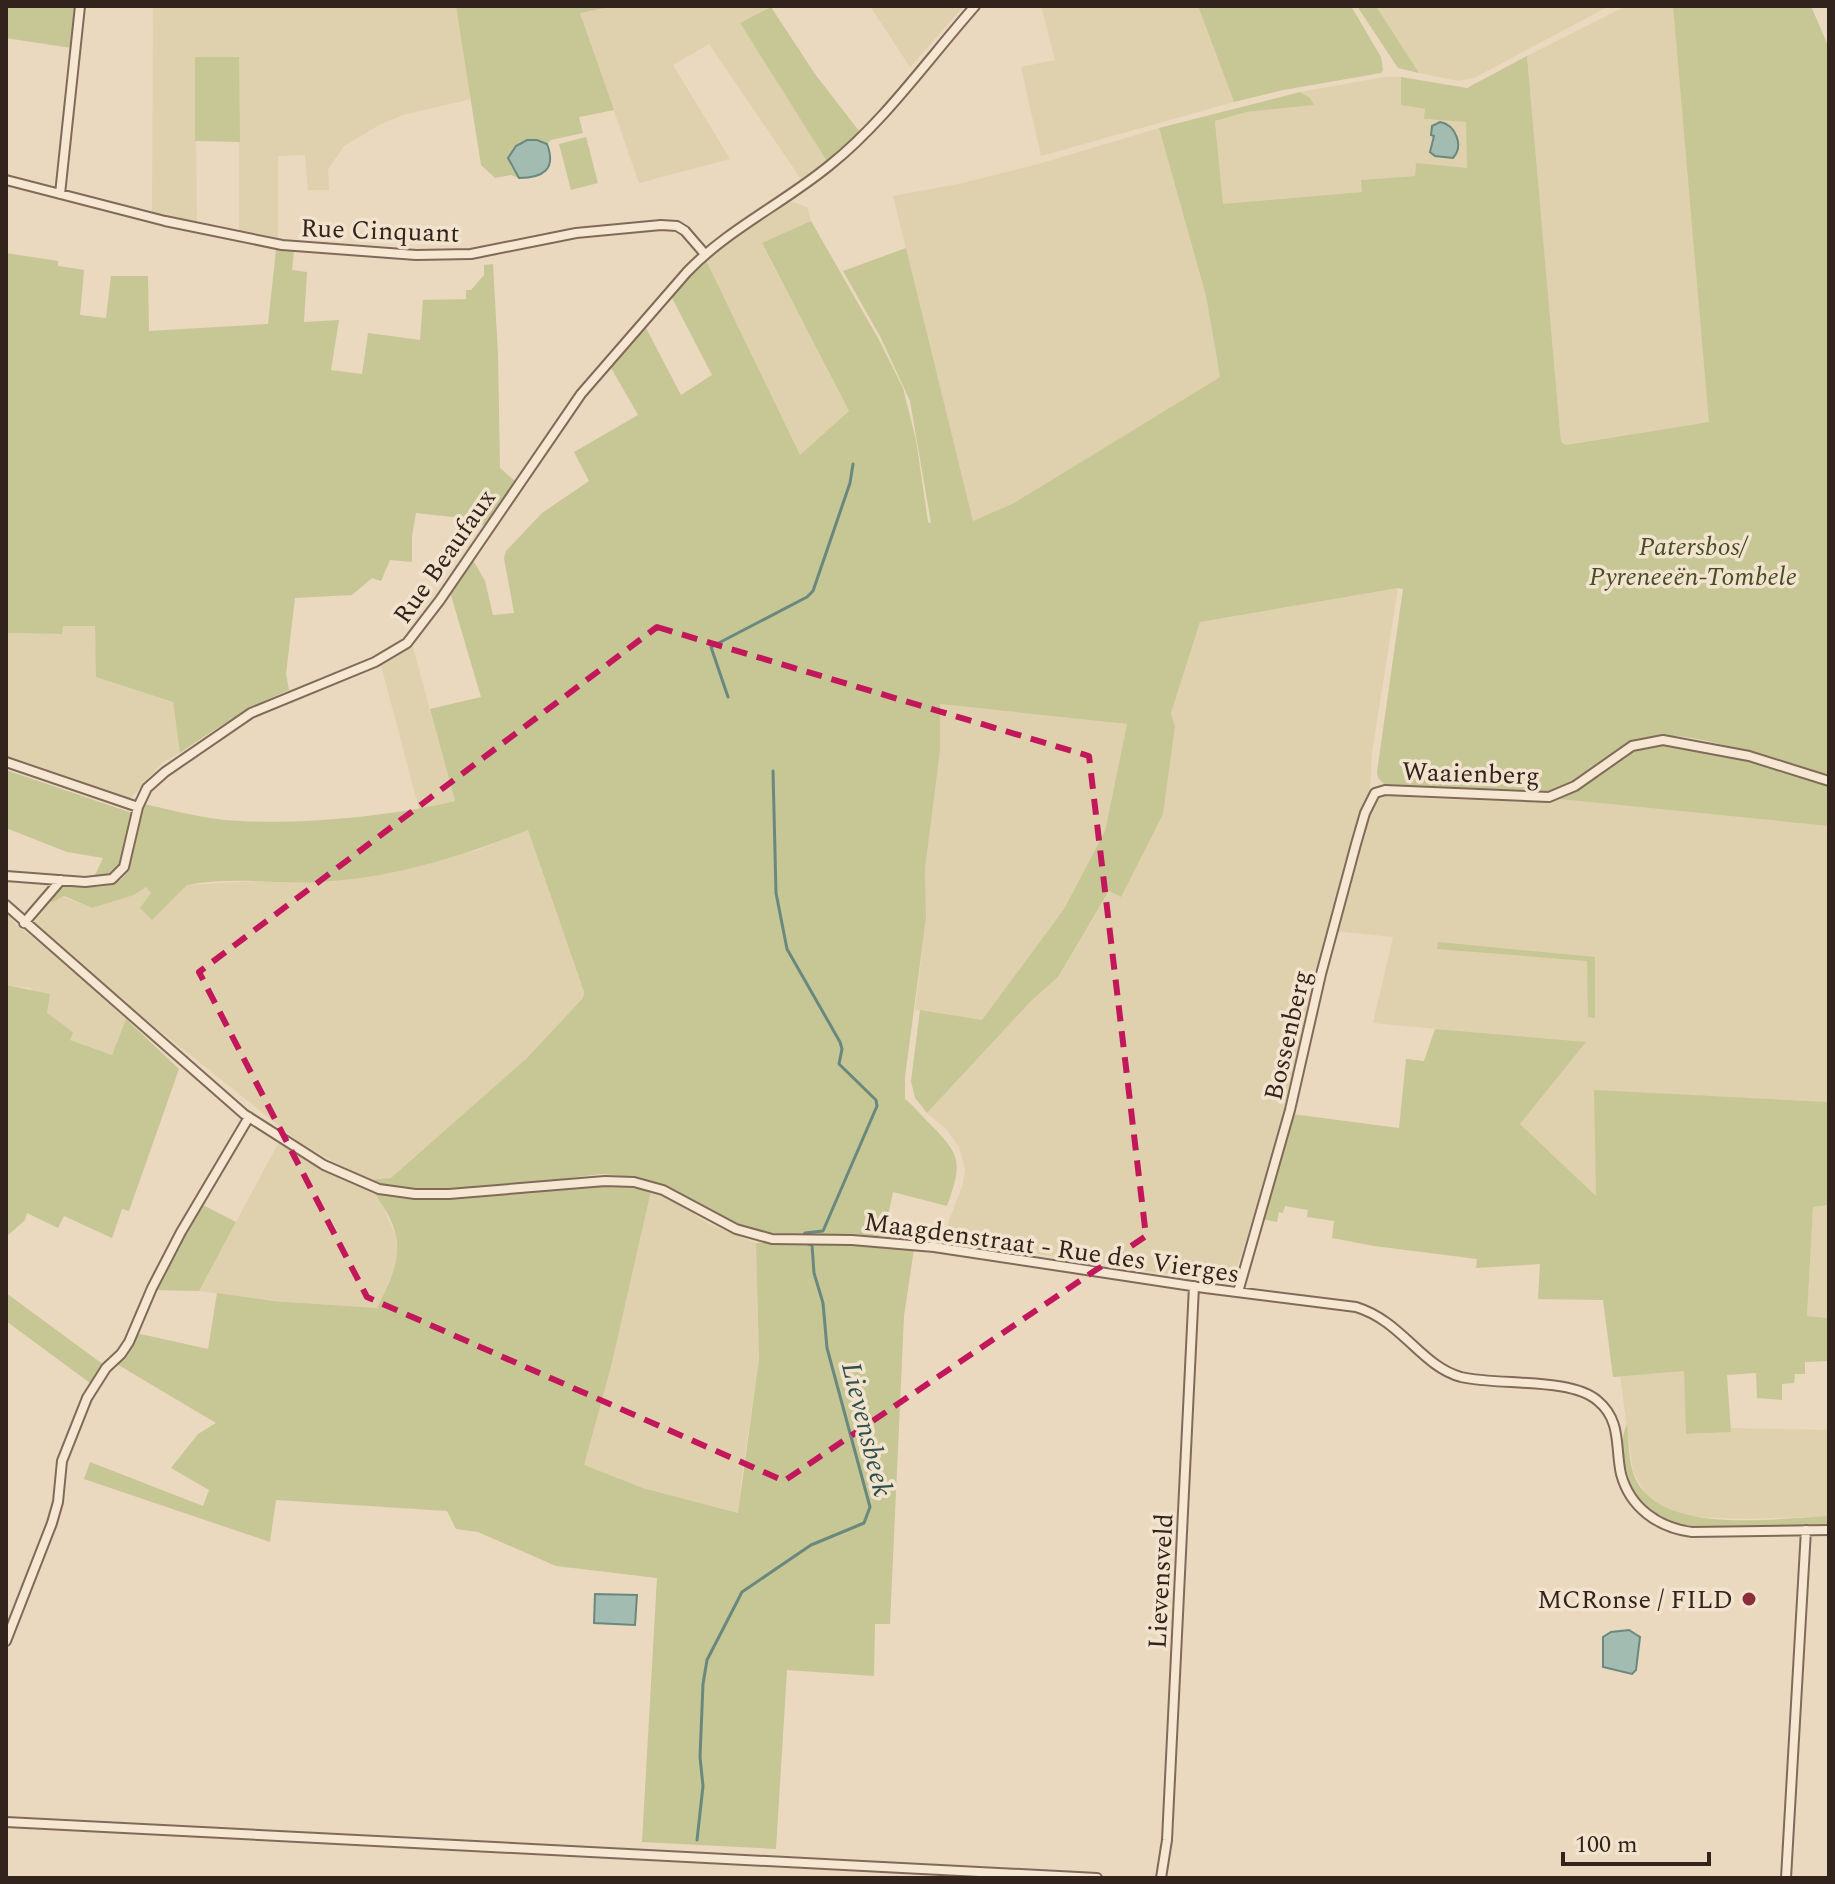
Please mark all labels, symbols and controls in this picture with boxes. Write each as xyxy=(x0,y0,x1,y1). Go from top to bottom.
street label: Rue Cinquant xyxy=(300,208,460,254)
street label: Rue Beaufaux xyxy=(383,481,506,632)
park label: Patersbos/ Pyreneeën-Tombele xyxy=(1589,527,1797,597)
street label: Waaienberg xyxy=(1401,752,1541,796)
street label: Bossenberg xyxy=(1254,966,1322,1104)
street label: Maagdenstraat - Rue des Vierges xyxy=(862,1202,1242,1294)
water label: Lievensbeek xyxy=(829,1357,904,1501)
street label: Lievensveld xyxy=(1137,1512,1185,1650)
place label: MCRonse / FILD xyxy=(1537,1580,1733,1620)
marker: MCRonse / FILD xyxy=(1740,1590,1758,1608)
scale bar xyxy=(1563,1816,1709,1866)
text: 100 m xyxy=(1575,1827,1638,1863)

